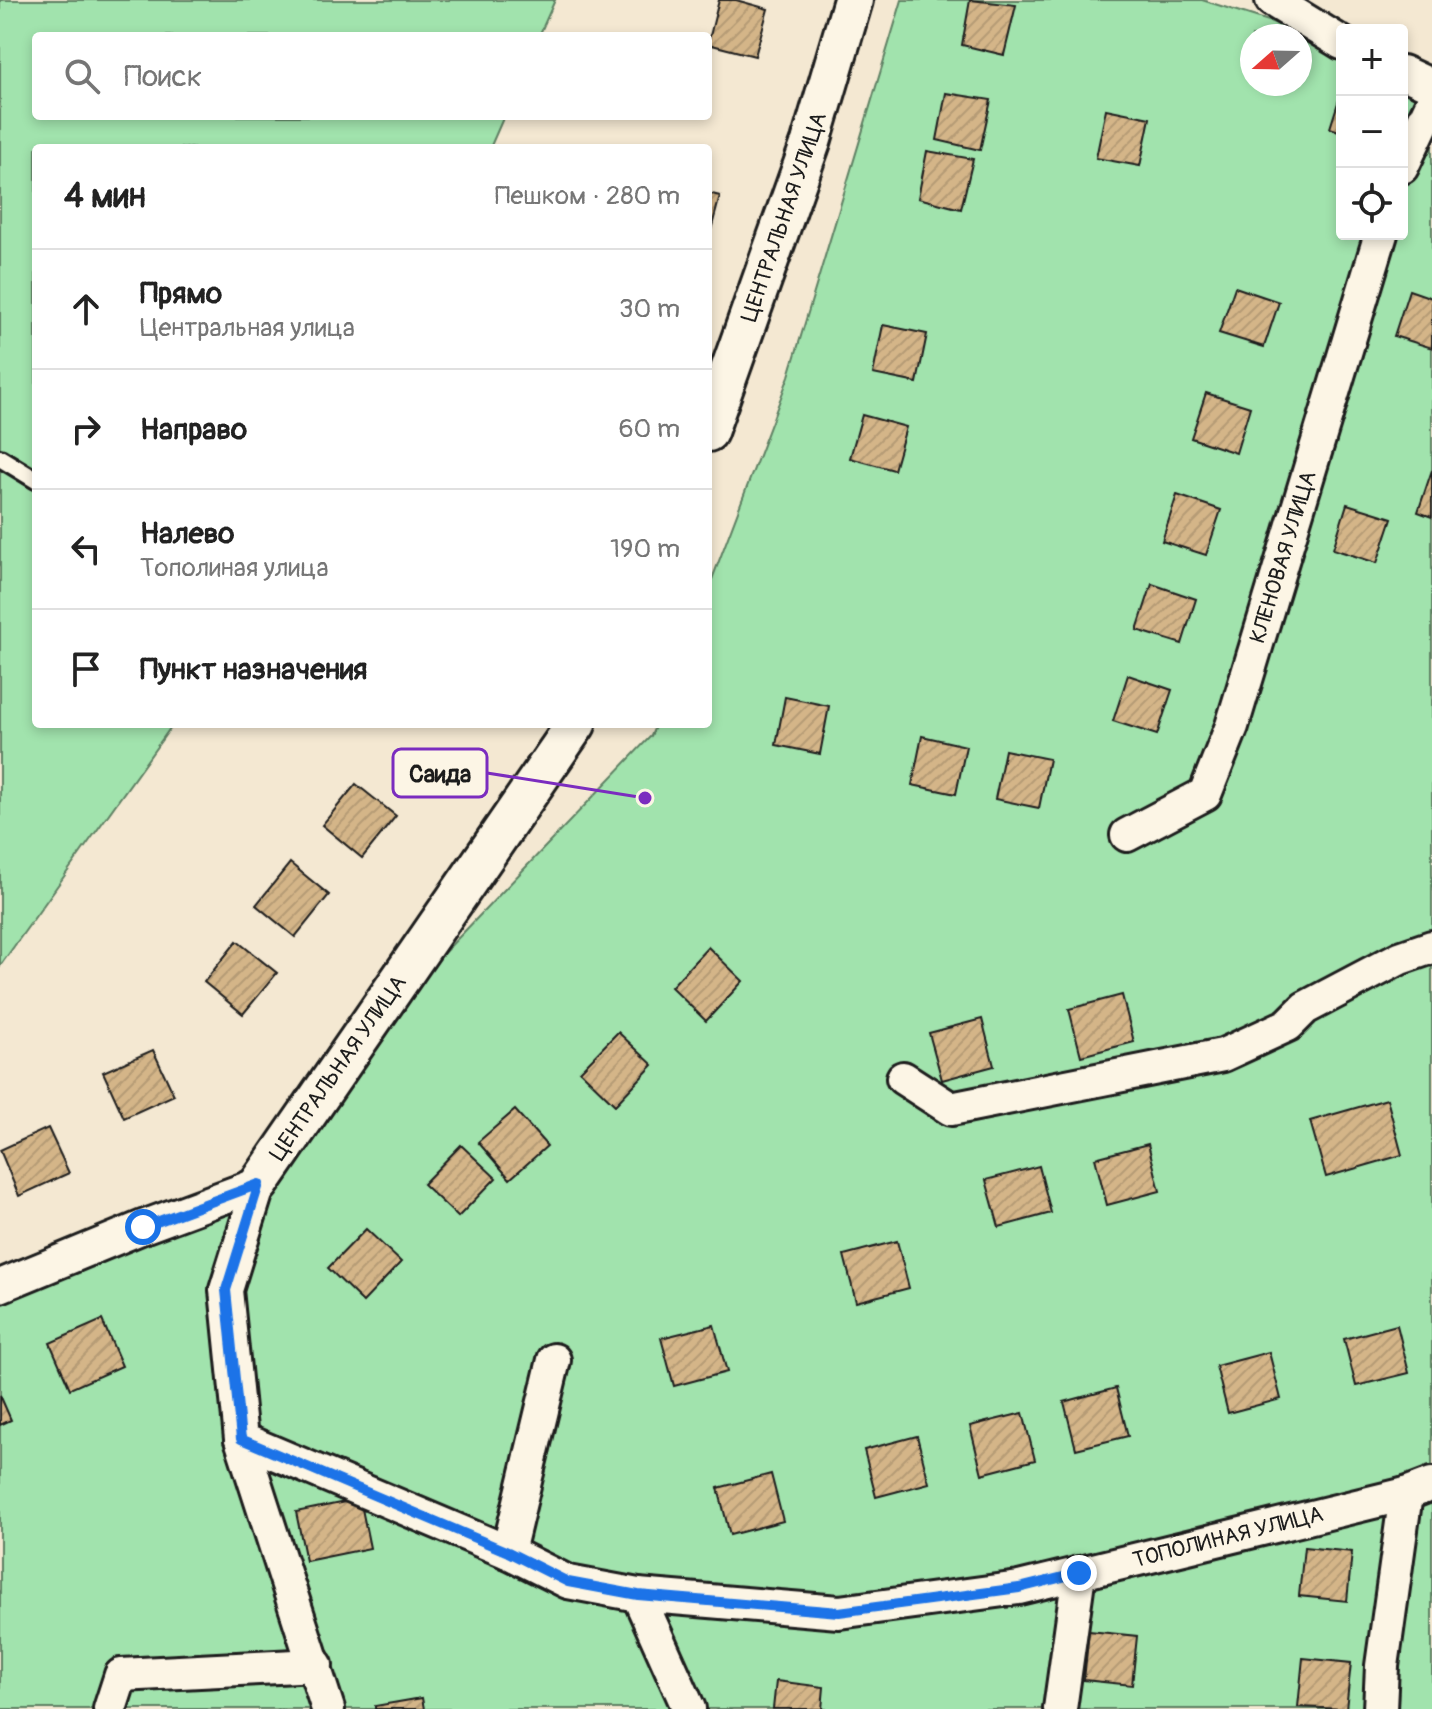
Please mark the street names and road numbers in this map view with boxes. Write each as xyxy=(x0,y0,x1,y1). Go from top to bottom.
street label: ЦЕНТРАЛЬНАЯ УЛИЦА xyxy=(735,108,833,326)
street label: КЛЕНОВАЯ УЛИЦА xyxy=(1243,467,1323,647)
street label: ЦЕНТРАЛЬНАЯ УЛИЦА xyxy=(263,970,413,1166)
street label: ТОПОЛИНАЯ УЛИЦА xyxy=(1130,1500,1326,1574)

